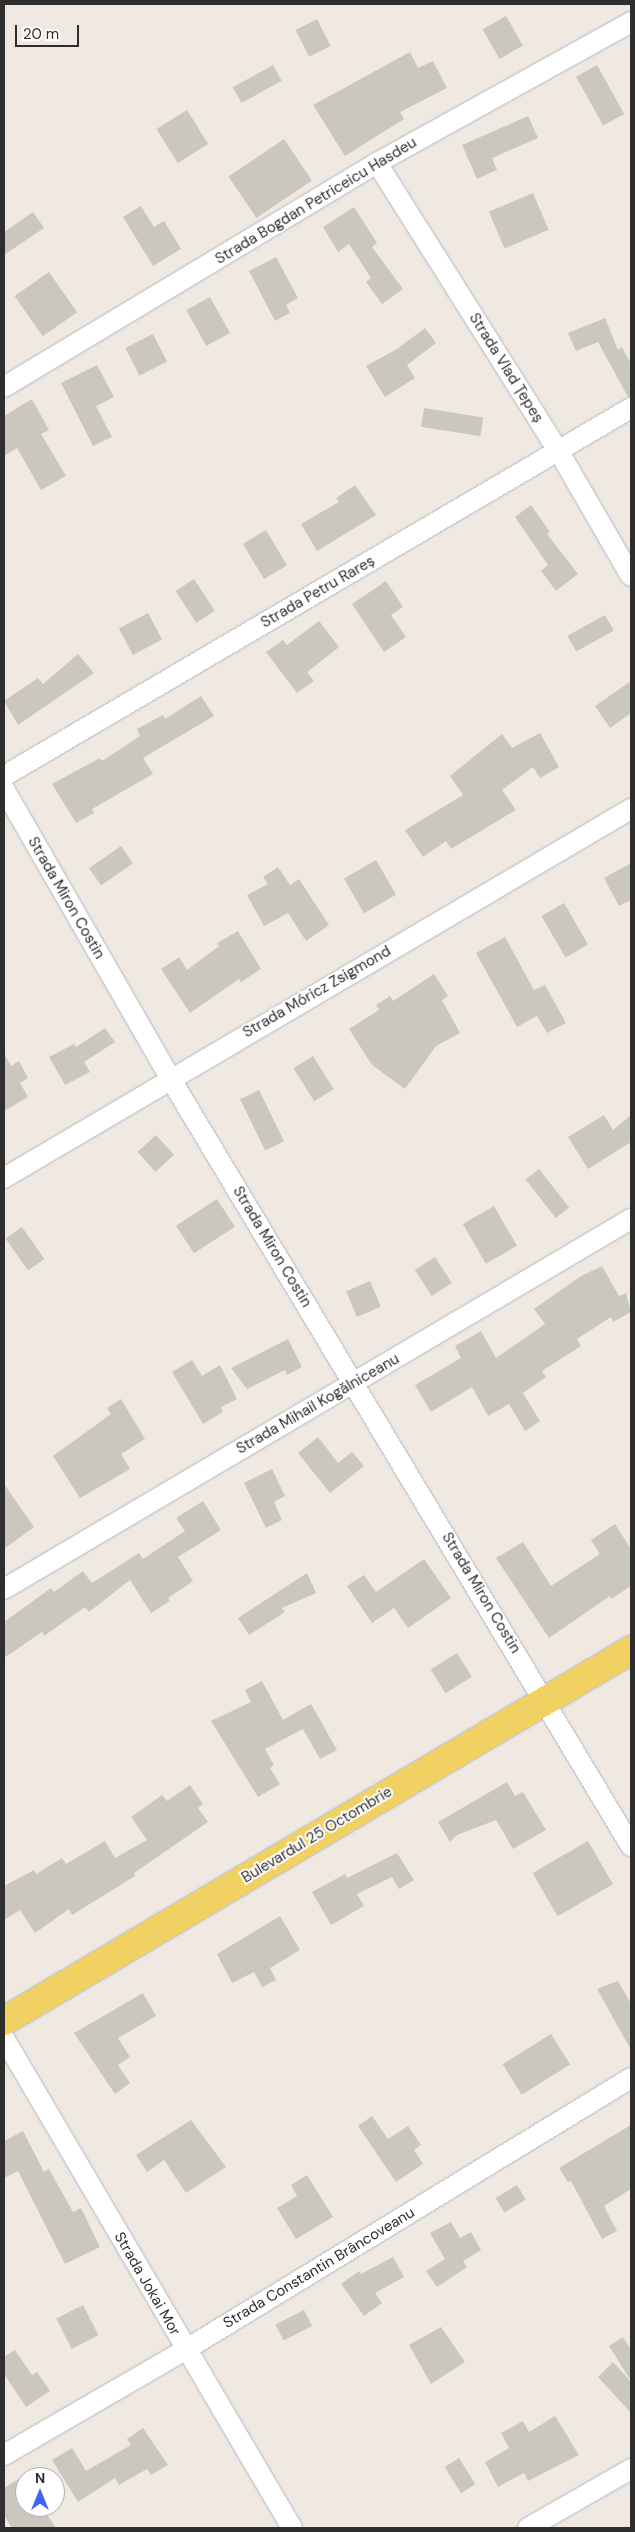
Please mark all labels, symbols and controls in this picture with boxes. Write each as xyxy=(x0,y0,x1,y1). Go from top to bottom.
scale bar xyxy=(18,15,81,47)
text: 20 m xyxy=(23,24,59,44)
street label: Strada Bogdan Petriceicu Hasdeu xyxy=(212,134,420,268)
street label: Strada Vlad Țepeș xyxy=(465,310,547,426)
street label: Strada Petru Rareș xyxy=(258,552,378,632)
street label: Strada Miron Costin xyxy=(24,834,108,962)
street label: Strada Móricz Zsigmond xyxy=(240,942,394,1042)
street label: Strada Miron Costin xyxy=(229,1183,315,1311)
street label: Strada Mihail Kogălniceanu xyxy=(233,1350,403,1458)
street label: Strada Miron Costin xyxy=(438,1529,524,1657)
street label: Bulevardul 25 Octombrie xyxy=(239,1783,395,1887)
street label: Strada Constantin Brâncoveanu xyxy=(220,2204,418,2332)
street label: Strada Jokai Mor xyxy=(110,2229,184,2339)
north arrow xyxy=(15,2467,65,2517)
text: N xyxy=(35,2469,45,2487)

